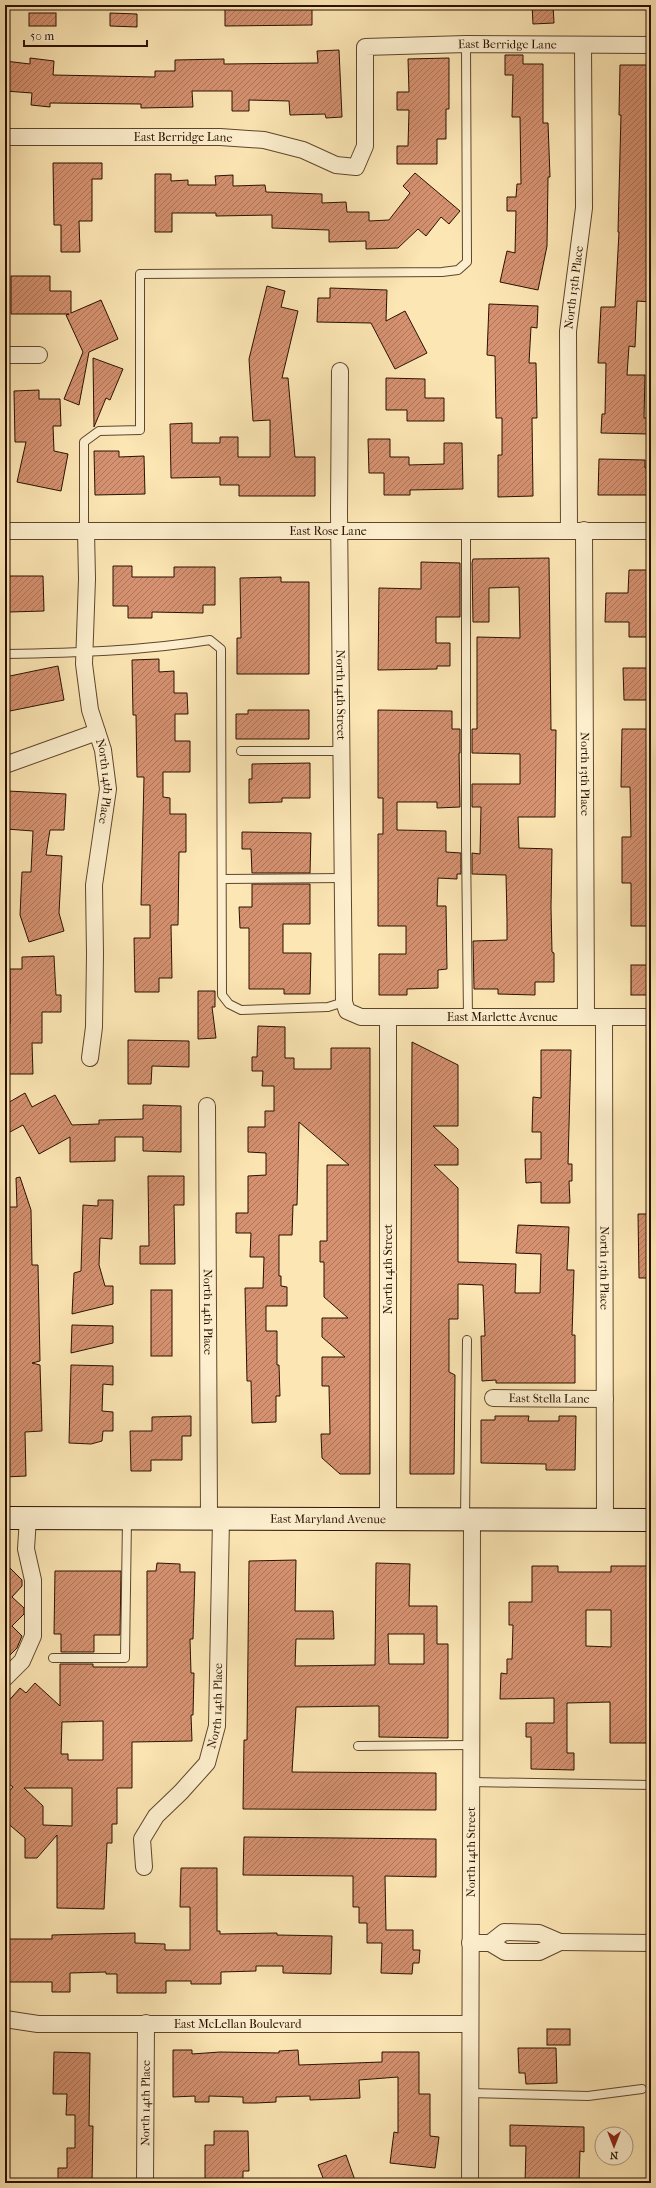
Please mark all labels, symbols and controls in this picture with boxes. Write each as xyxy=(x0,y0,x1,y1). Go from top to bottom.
scale bar xyxy=(24,22,147,48)
text: 50 m xyxy=(30,29,54,43)
street label: East Berridge Lane xyxy=(458,37,557,51)
street label: East Berridge Lane xyxy=(134,130,233,145)
street label: North 13th Place xyxy=(561,245,586,330)
street label: East Rose Lane xyxy=(289,524,367,538)
street label: North 14th Street xyxy=(333,650,348,741)
street label: North 13th Place xyxy=(578,732,592,816)
street label: North 14th Place xyxy=(93,737,115,825)
street label: East Marlette Avenue xyxy=(447,1010,558,1024)
street label: North 14th Street xyxy=(381,1223,395,1314)
street label: North 13th Place xyxy=(597,1226,612,1310)
street label: North 14th Place xyxy=(201,1269,215,1355)
street label: East Stella Lane xyxy=(508,1391,590,1406)
street label: East Maryland Avenue xyxy=(270,1512,386,1526)
street label: North 14th Place xyxy=(204,1663,225,1750)
street label: North 14th Street xyxy=(464,1806,478,1897)
street label: East McLellan Boulevard xyxy=(174,2017,302,2031)
street label: North 14th Place xyxy=(138,2060,153,2146)
north arrow xyxy=(594,2126,634,2166)
text: N xyxy=(609,2149,618,2162)

